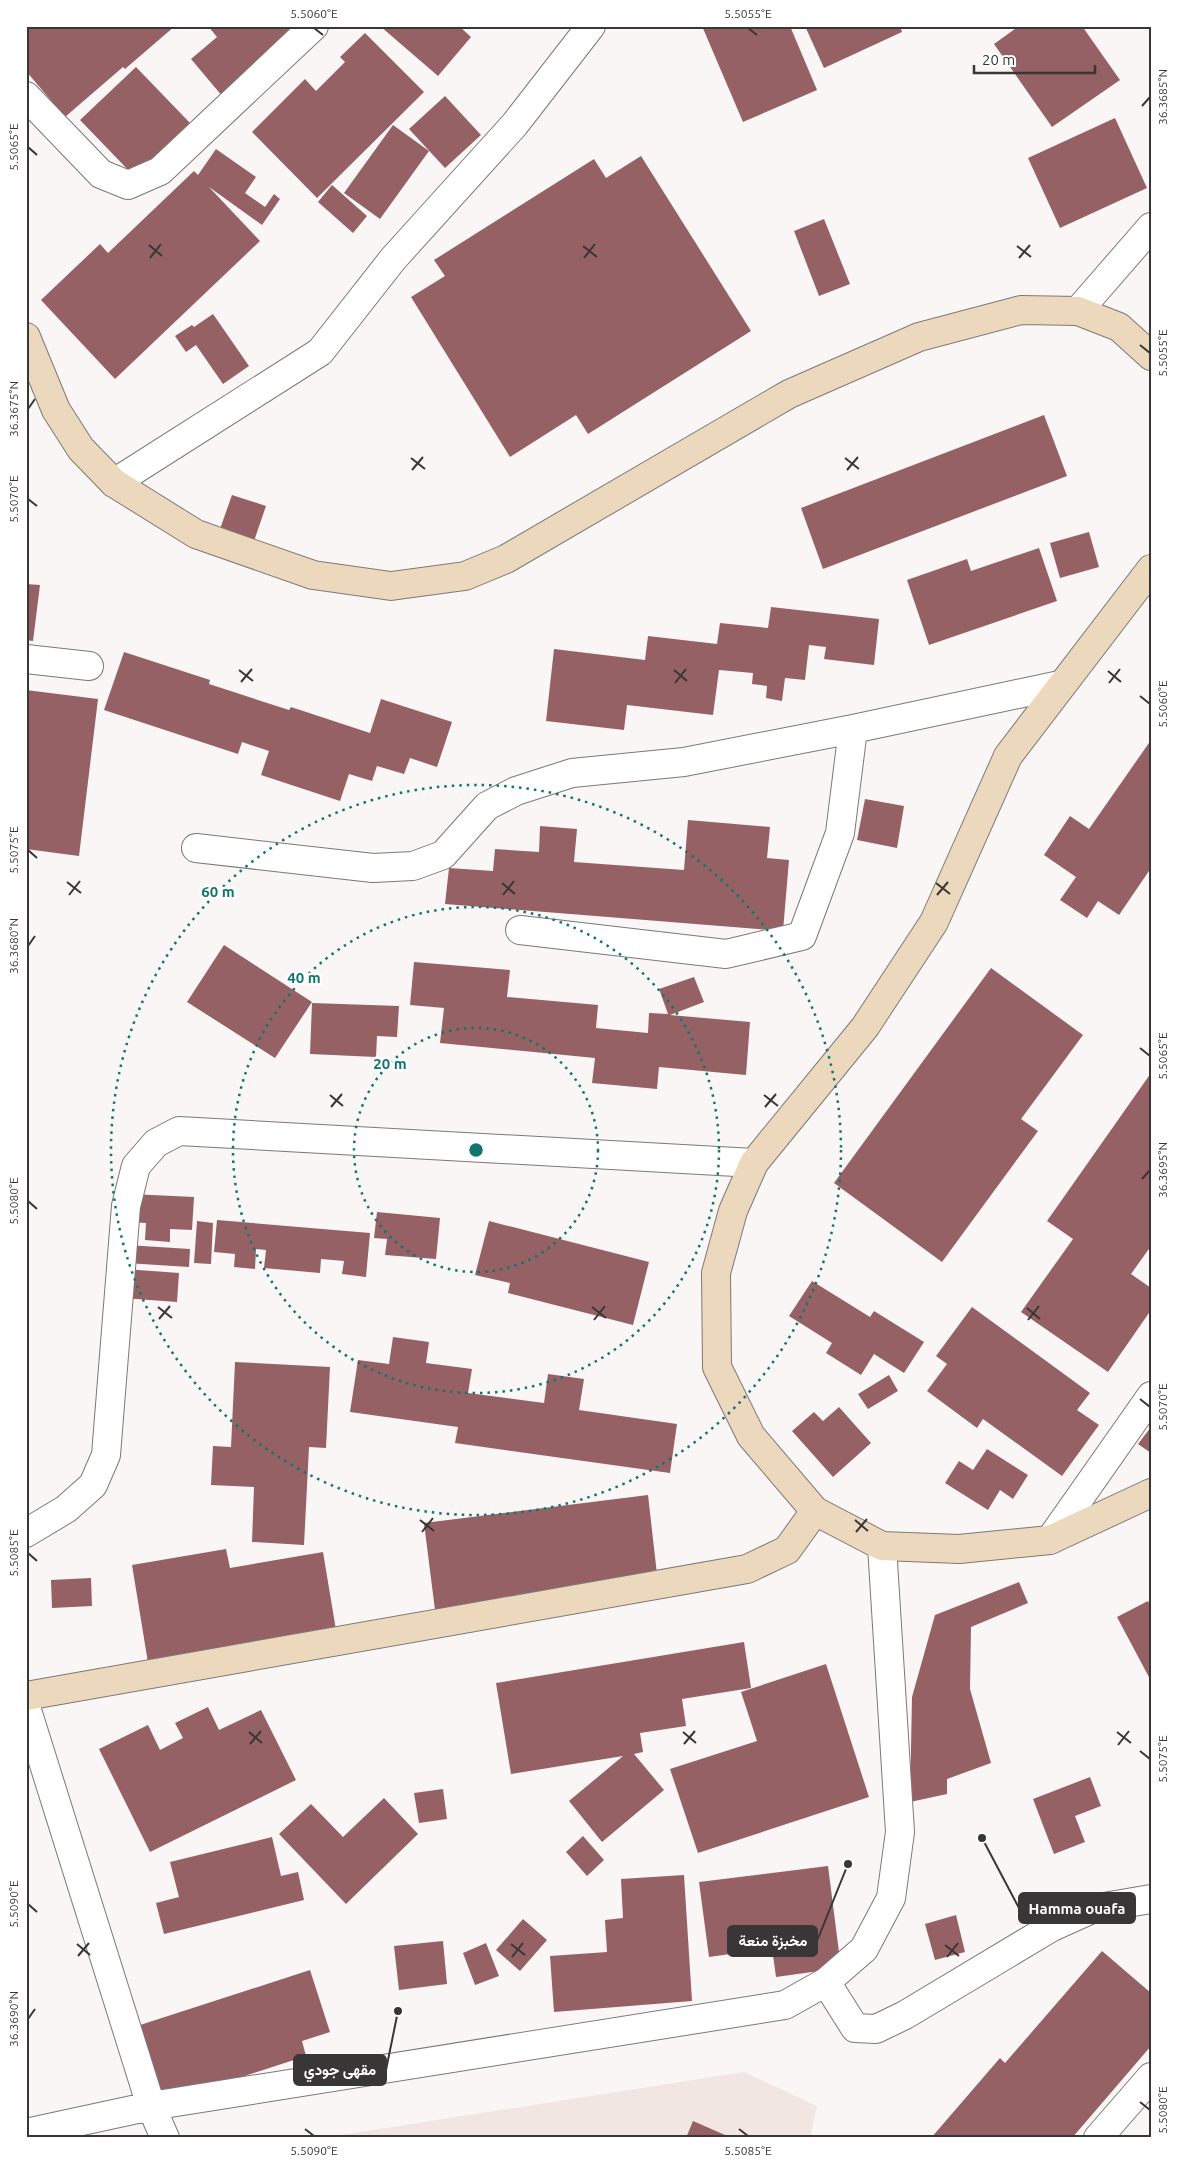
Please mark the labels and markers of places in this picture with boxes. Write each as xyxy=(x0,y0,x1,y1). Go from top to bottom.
centre of rings xyxy=(467,1141,485,1159)
callout: Hamma ouafa xyxy=(1019,1893,1135,1923)
callout: مخبزة منعة xyxy=(728,1926,817,1956)
callout: مقهى جودي xyxy=(294,2055,386,2085)

